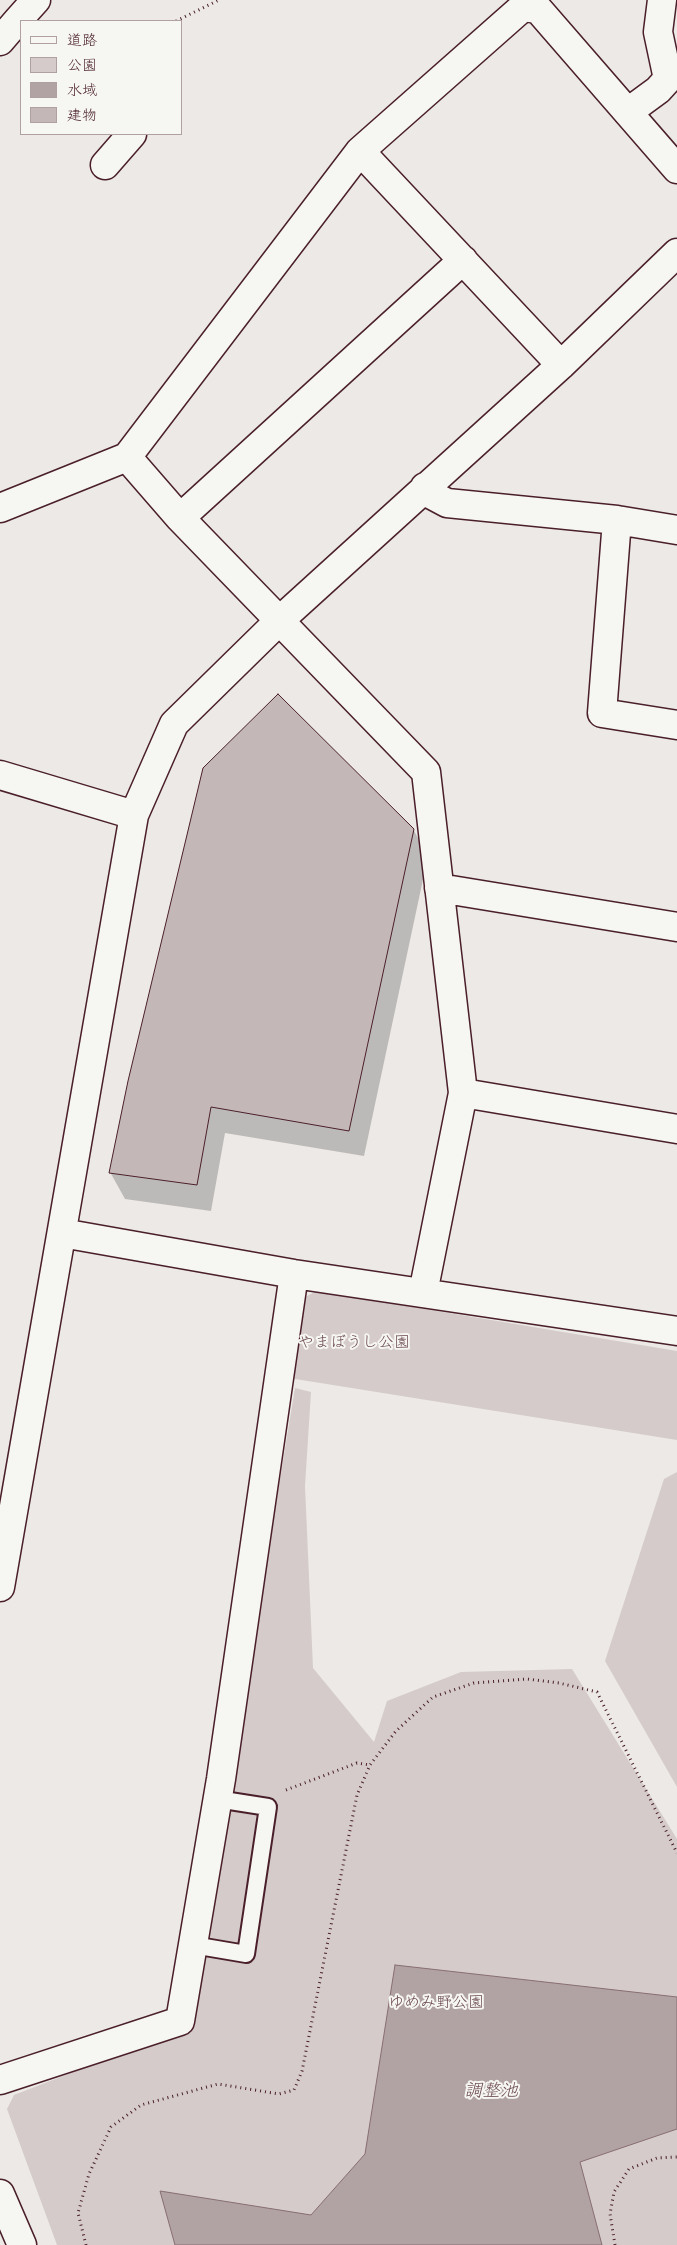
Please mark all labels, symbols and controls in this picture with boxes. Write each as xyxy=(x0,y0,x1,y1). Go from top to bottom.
legend xyxy=(20,20,182,135)
text: 道路 xyxy=(67,27,97,53)
text: 公園 xyxy=(67,52,97,78)
text: 水域 xyxy=(67,77,97,103)
text: 建物 xyxy=(67,102,97,128)
park label: やまぼうし公園 xyxy=(298,1333,410,1353)
park label: ゆめみ野公園 xyxy=(388,1993,484,2013)
water label: 調整池 xyxy=(464,2080,518,2102)

